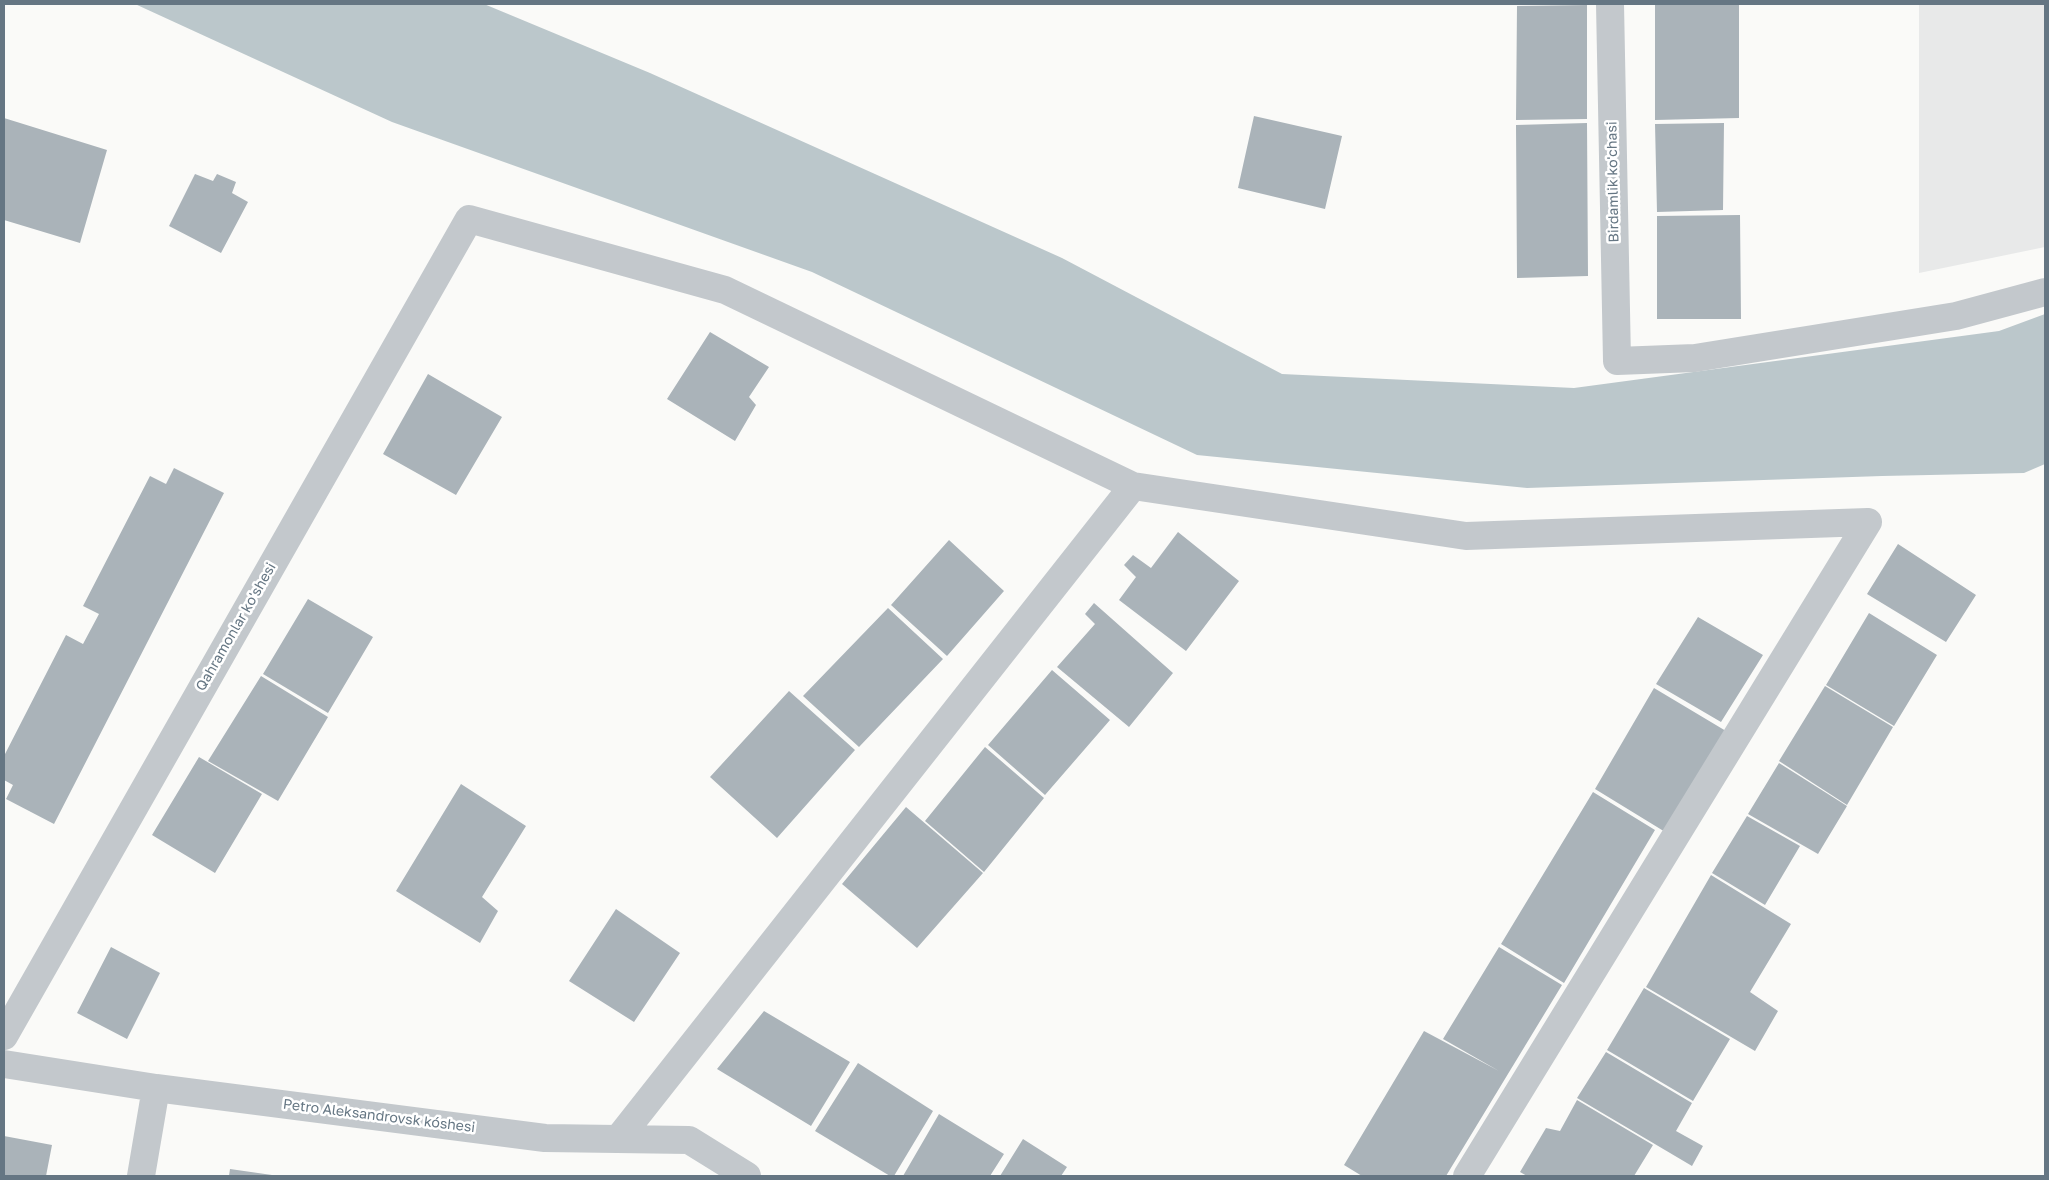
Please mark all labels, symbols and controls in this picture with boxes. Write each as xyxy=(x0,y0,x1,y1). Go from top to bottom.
street label: Birdamlik ko'chasi xyxy=(1604,121,1622,243)
street label: Qahramonlar ko'shesi xyxy=(192,560,280,694)
street label: Petro Aleksandrovsk kóshesi xyxy=(282,1096,476,1136)

